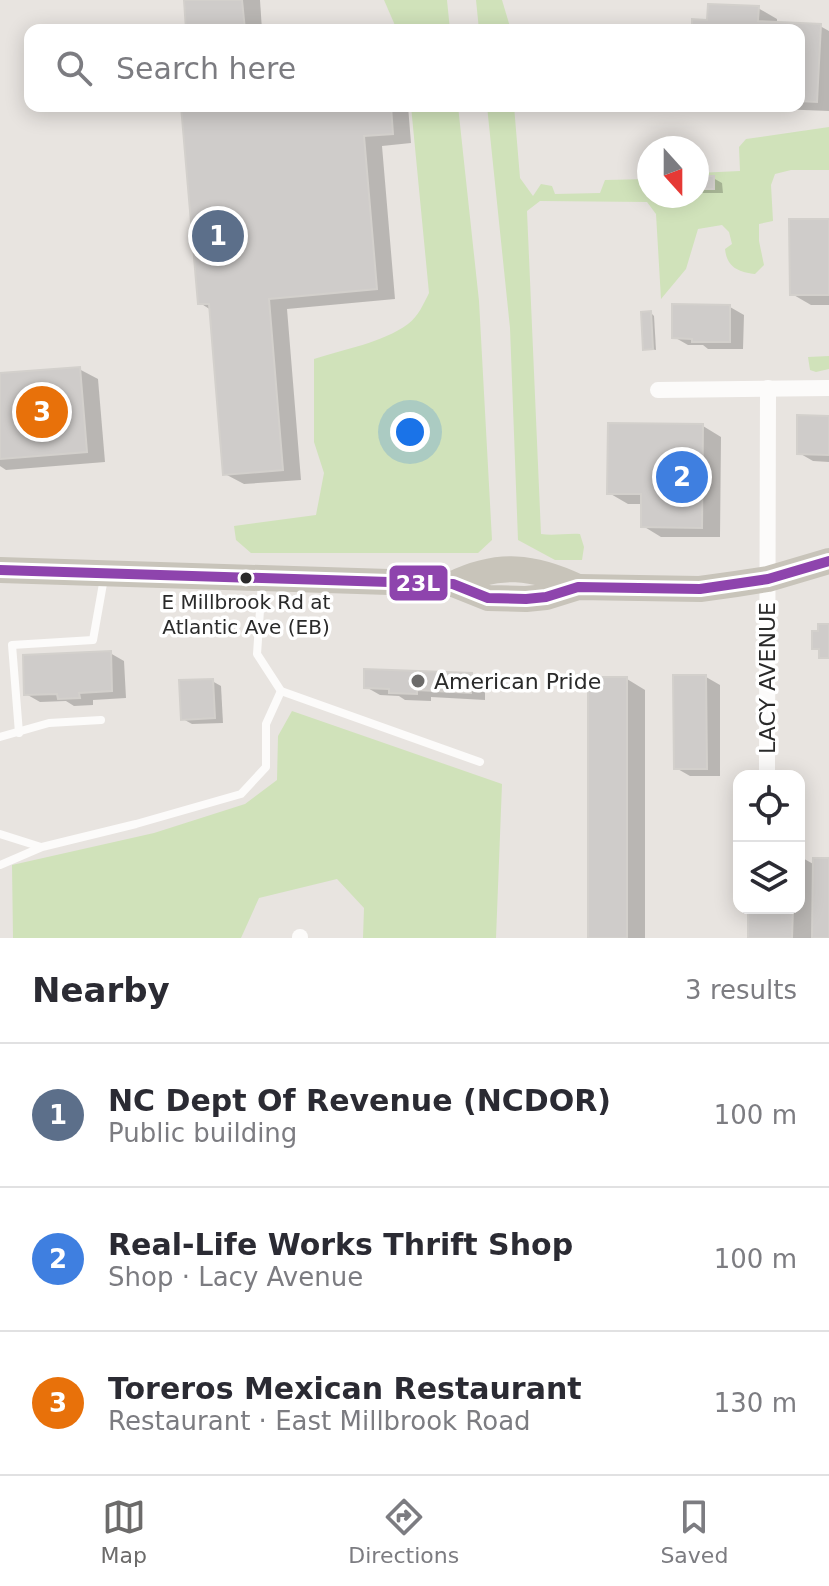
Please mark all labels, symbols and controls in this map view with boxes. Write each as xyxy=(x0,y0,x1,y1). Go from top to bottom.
search box xyxy=(24,24,805,112)
icon: search xyxy=(52,46,96,90)
text: Search here xyxy=(116,51,296,86)
north arrow xyxy=(637,136,709,208)
pin: 1 xyxy=(192,206,244,266)
pin: 3 xyxy=(16,382,68,442)
your location xyxy=(390,412,430,452)
pin: 2 xyxy=(656,447,708,507)
line badge: 23L xyxy=(388,564,449,602)
marker: E Millbrook Rd at Atlantic Ave (EB) xyxy=(238,570,254,586)
text: 23L xyxy=(396,571,440,596)
place label: E Millbrook Rd at Atlantic Ave (EB) xyxy=(162,590,331,639)
street label: LACY AVENUE xyxy=(755,602,780,754)
place label: American Pride xyxy=(434,669,601,694)
marker: American Pride xyxy=(409,672,427,690)
map controls xyxy=(733,770,805,914)
button: locate xyxy=(733,770,805,842)
button: layers xyxy=(733,842,805,914)
text: Nearby xyxy=(32,970,170,1010)
text: 3 results xyxy=(685,975,797,1005)
text: NC Dept Of Revenue (NCDOR) xyxy=(108,1083,611,1118)
text: 1 xyxy=(49,1100,67,1130)
text: 100 m xyxy=(714,1100,797,1130)
text: Public building xyxy=(108,1118,297,1148)
text: Real-Life Works Thrift Shop xyxy=(108,1227,573,1262)
text: 2 xyxy=(49,1244,67,1274)
text: 100 m xyxy=(714,1244,797,1274)
text: Shop · Lacy Avenue xyxy=(108,1262,363,1292)
text: Toreros Mexican Restaurant xyxy=(108,1371,582,1406)
text: 3 xyxy=(49,1388,67,1418)
text: 130 m xyxy=(714,1388,797,1418)
text: Restaurant · East Millbrook Road xyxy=(108,1406,531,1436)
tab: Map xyxy=(101,1495,147,1568)
tab: Directions xyxy=(348,1495,459,1568)
tab: Saved xyxy=(660,1495,728,1568)

